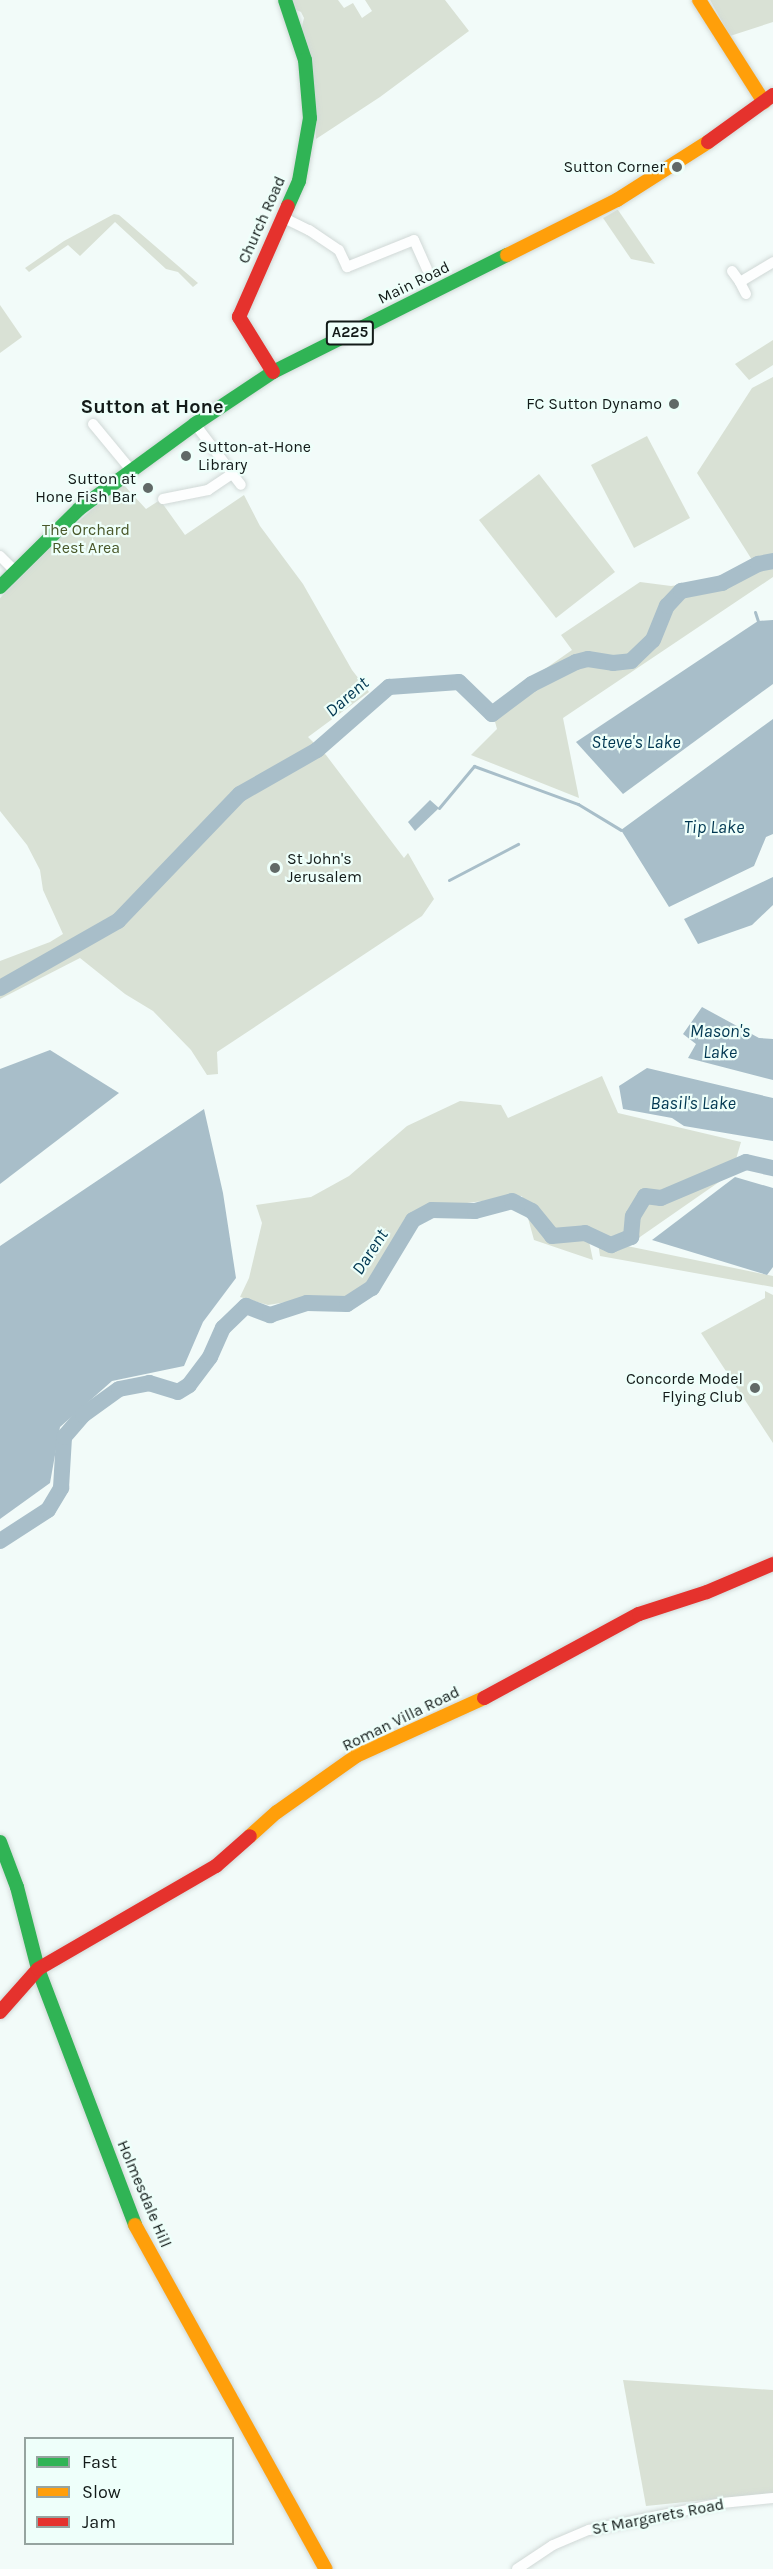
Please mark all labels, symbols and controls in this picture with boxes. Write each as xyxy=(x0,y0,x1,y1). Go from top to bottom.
place label: Sutton Corner xyxy=(563,157,665,177)
marker: Sutton Corner xyxy=(670,160,684,174)
street label: Church Road xyxy=(234,173,290,267)
street label: Main Road xyxy=(375,257,453,309)
road number: A225 xyxy=(324,321,376,345)
district label: Sutton at Hone xyxy=(80,394,224,418)
place label: FC Sutton Dynamo xyxy=(526,394,662,414)
marker: FC Sutton Dynamo xyxy=(667,397,681,411)
place label: Sutton-at-Hone Library xyxy=(198,437,311,475)
marker: Sutton-at-Hone Library xyxy=(179,449,193,463)
place label: Sutton at Hone Fish Bar xyxy=(35,469,136,507)
marker: Sutton at Hone Fish Bar xyxy=(141,481,155,495)
park label: The Orchard Rest Area xyxy=(42,520,130,558)
water label: Darent xyxy=(321,672,373,722)
water label: Steve's Lake xyxy=(591,731,681,753)
water label: Tip Lake xyxy=(684,816,744,838)
place label: St John's Jerusalem xyxy=(287,849,362,887)
marker: St John's Jerusalem xyxy=(268,861,282,875)
water label: Mason's Lake xyxy=(690,1021,750,1064)
water label: Basil's Lake xyxy=(650,1092,736,1114)
water label: Darent xyxy=(347,1225,393,1279)
place label: Concorde Model Flying Club xyxy=(626,1369,743,1407)
marker: Concorde Model Flying Club xyxy=(748,1381,762,1395)
street label: Roman Villa Road xyxy=(339,1682,463,1756)
street label: Holmesdale Hill xyxy=(113,2137,175,2251)
legend xyxy=(24,2437,234,2545)
text: Fast xyxy=(82,2451,117,2473)
text: Slow xyxy=(82,2481,121,2503)
street label: St Margarets Road xyxy=(590,2495,726,2539)
text: Jam xyxy=(82,2511,116,2533)

